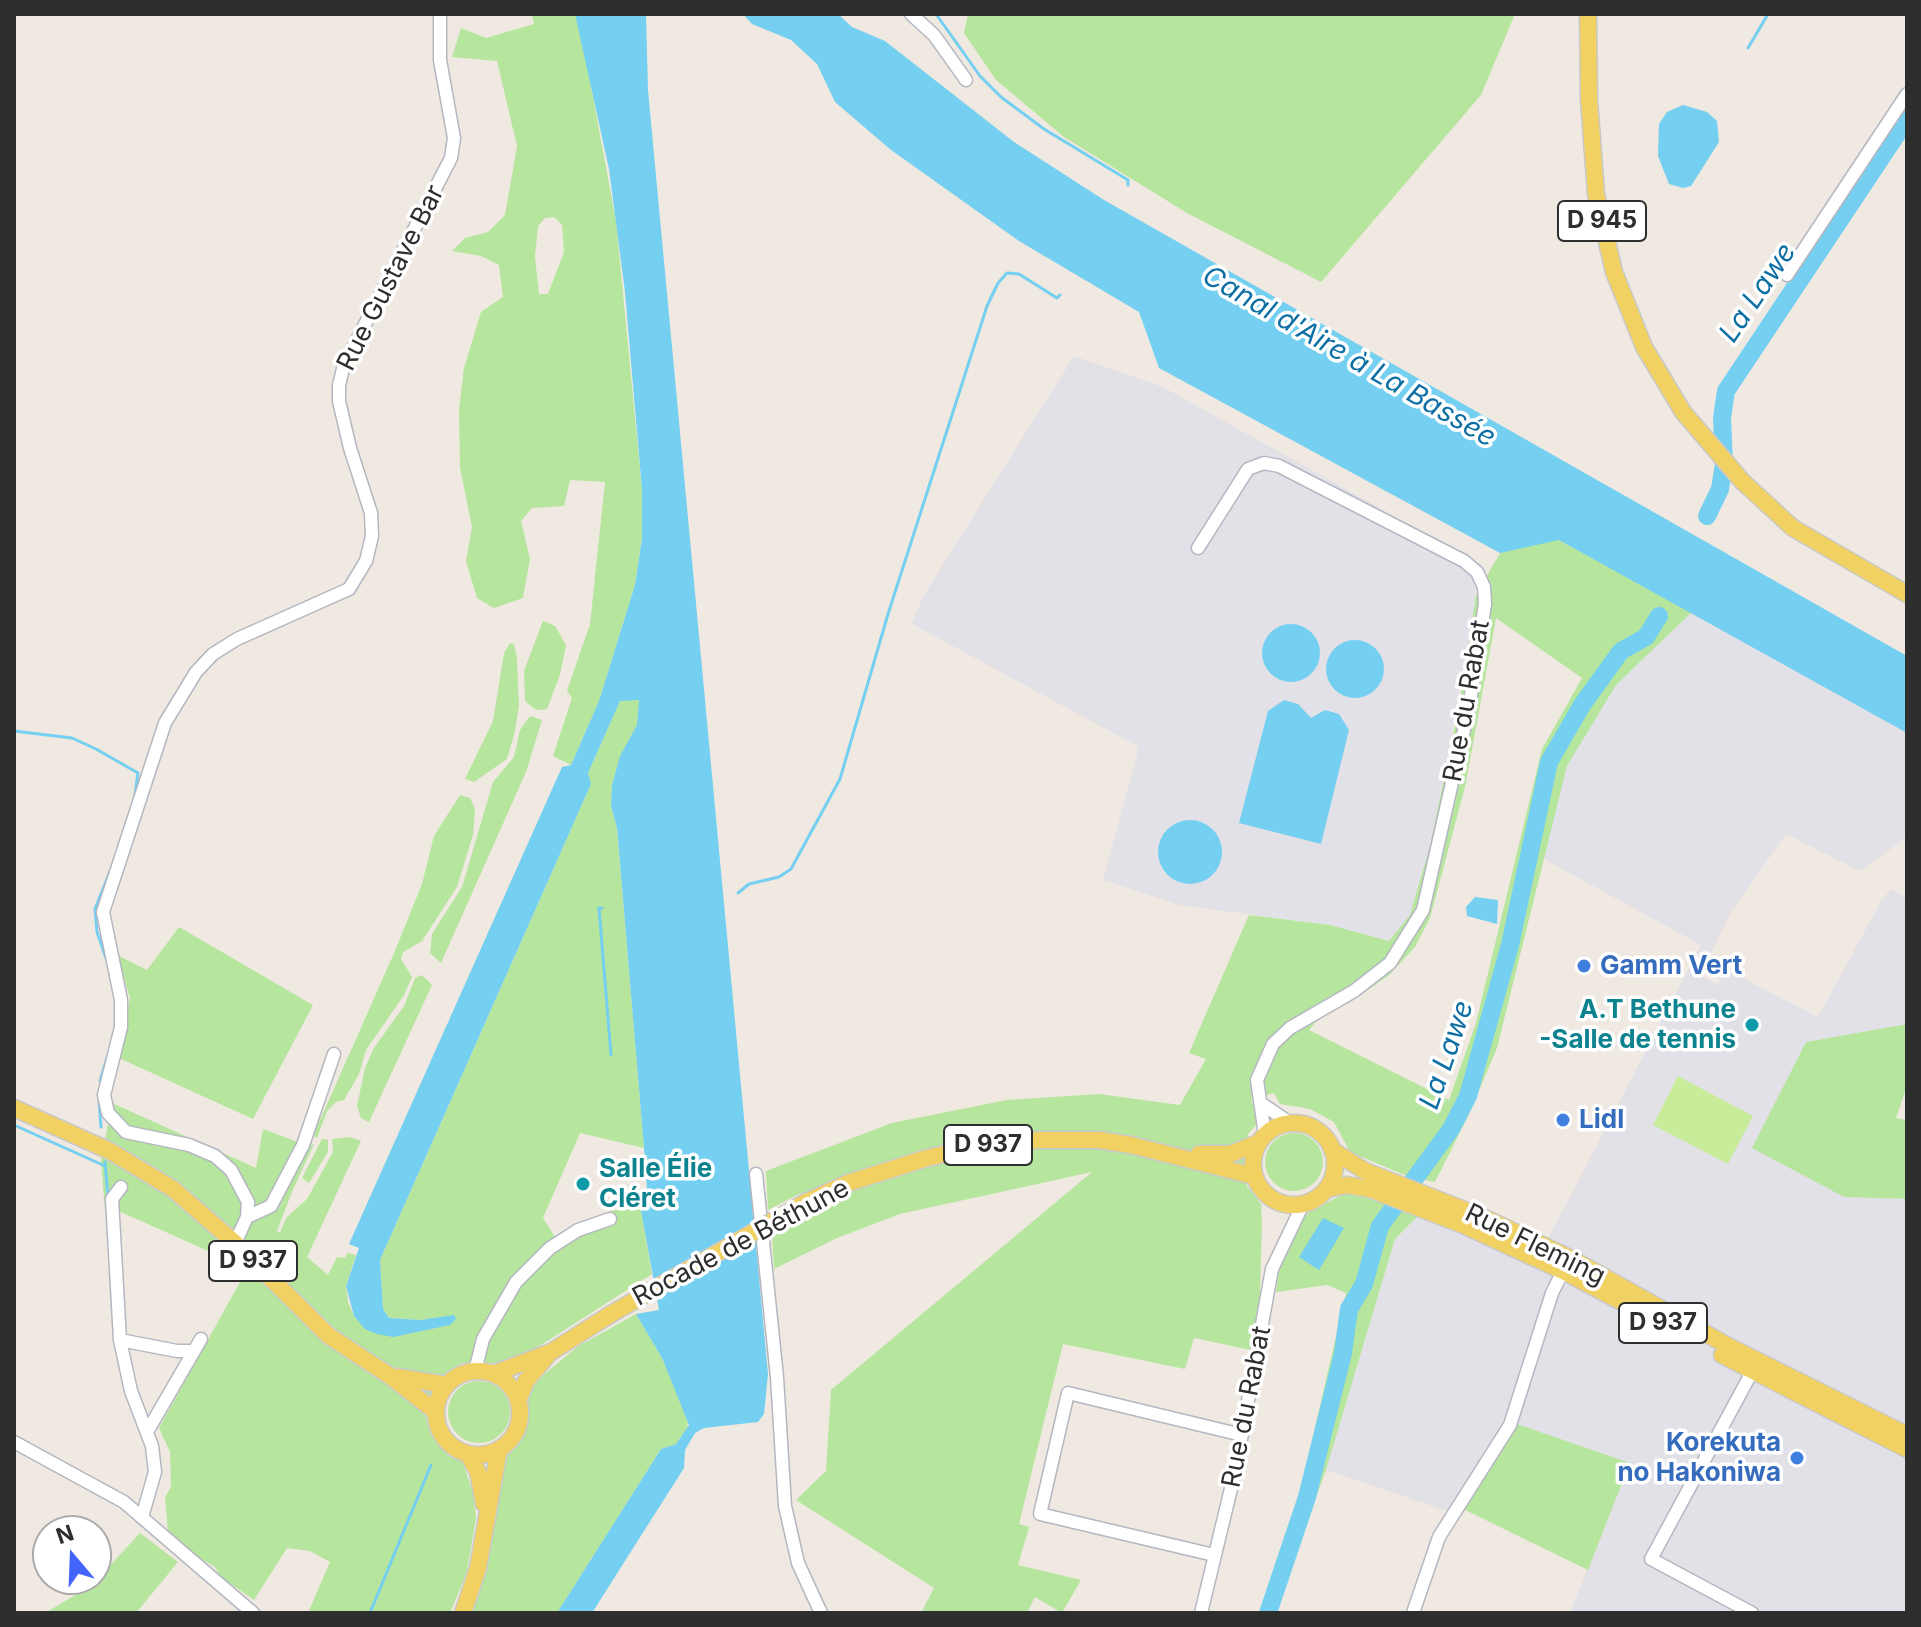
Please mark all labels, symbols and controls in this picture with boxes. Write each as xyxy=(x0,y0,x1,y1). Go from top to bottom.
street label: Rue Gustave Bar xyxy=(331,180,451,376)
road number: D 945 xyxy=(1558,201,1646,241)
water label: La Lawe xyxy=(1713,237,1803,349)
water label: Canal d'Aire à La Bassée xyxy=(1196,259,1502,455)
street label: Rue du Rabat xyxy=(1437,618,1497,784)
place label: Gamm Vert xyxy=(1600,950,1742,982)
marker: Gamm Vert xyxy=(1575,957,1593,975)
place label: A.T Bethune -Salle de tennis xyxy=(1539,994,1736,1056)
water label: La Lawe xyxy=(1413,996,1481,1114)
marker: A.T Bethune -Salle de tennis xyxy=(1743,1016,1761,1034)
place label: Lidl xyxy=(1579,1104,1624,1136)
marker: Lidl xyxy=(1554,1111,1572,1129)
road number: D 937 xyxy=(944,1125,1032,1165)
place label: Salle Élie Cléret xyxy=(599,1153,712,1214)
street label: Rocade de Béthune xyxy=(628,1173,854,1313)
marker: Salle Élie Cléret xyxy=(574,1175,592,1193)
street label: Rue Fleming xyxy=(1460,1198,1610,1292)
road number: D 937 xyxy=(209,1241,297,1281)
road number: D 937 xyxy=(1619,1303,1707,1343)
street label: Rue du Rabat xyxy=(1216,1324,1278,1490)
place label: Korekuta no Hakoniwa xyxy=(1617,1427,1781,1488)
marker: Korekuta no Hakoniwa xyxy=(1788,1449,1806,1467)
north arrow xyxy=(32,1515,112,1595)
text: N xyxy=(53,1519,77,1549)

